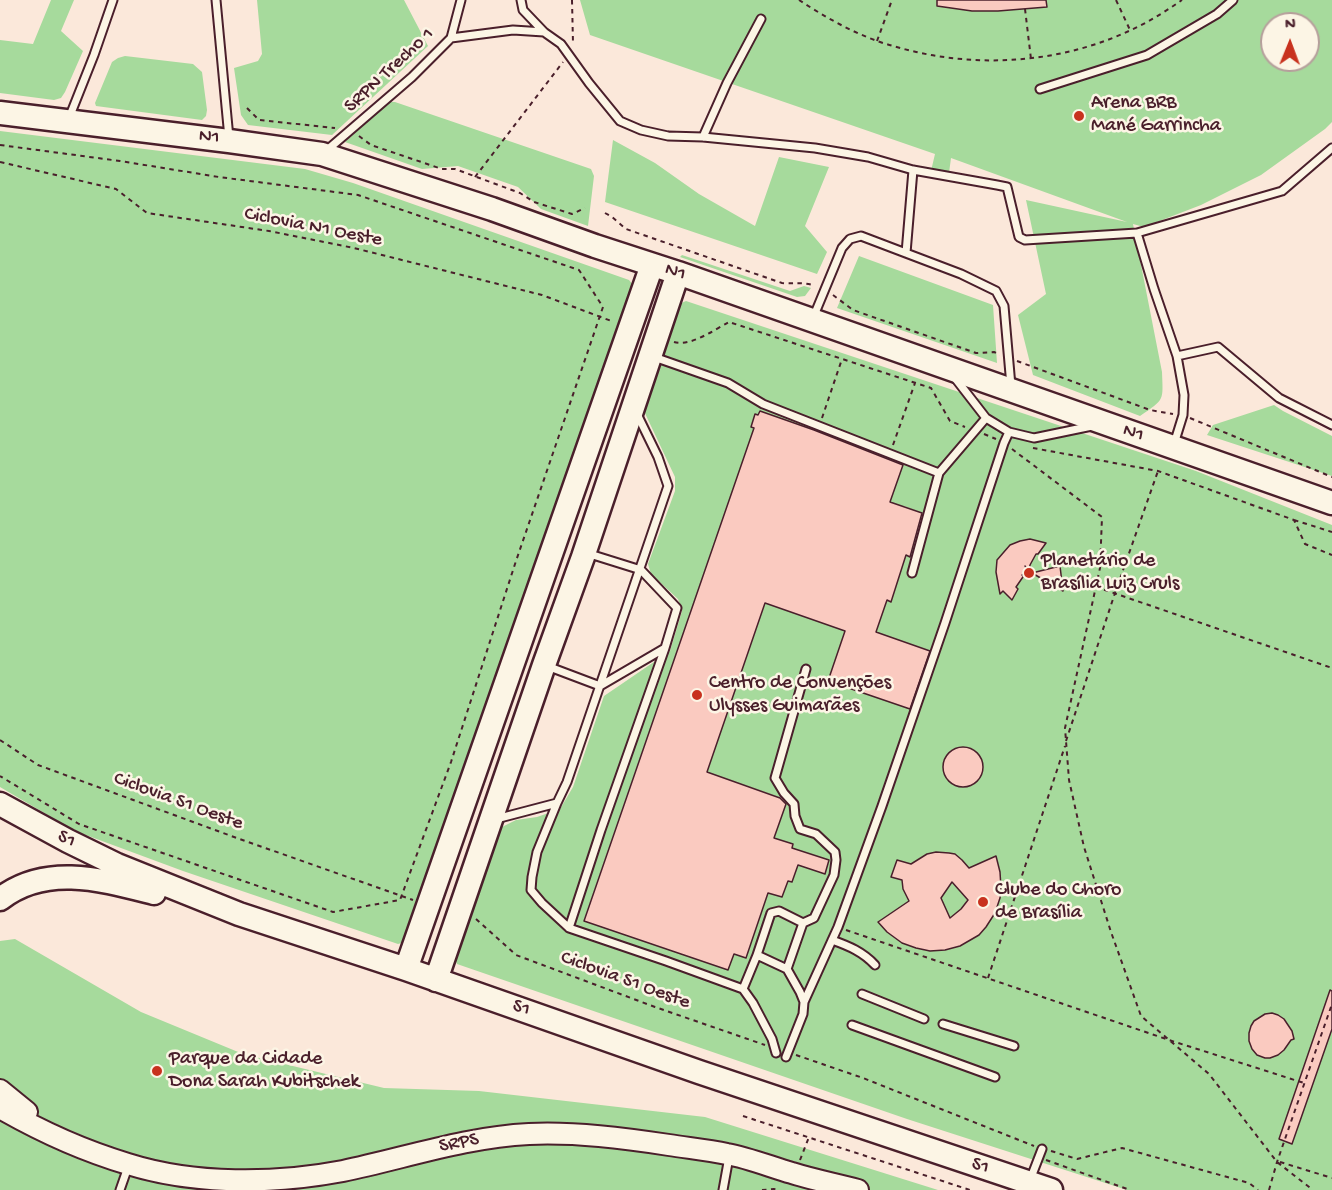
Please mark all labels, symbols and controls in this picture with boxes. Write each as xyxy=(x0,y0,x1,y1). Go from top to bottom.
north arrow xyxy=(1260,12,1320,72)
text: N xyxy=(1285,16,1296,35)
street label: SRPN Trecho 1 xyxy=(340,23,440,119)
place label: Arena BRB Mané Garrincha xyxy=(1091,92,1221,139)
marker: Arena BRB Mané Garrincha xyxy=(1072,109,1086,123)
street label: N1 xyxy=(197,125,221,151)
street label: Ciclovia N1 Oeste xyxy=(242,203,384,253)
street label: N1 xyxy=(661,258,689,288)
street label: N1 xyxy=(1119,419,1147,449)
place label: Planetário de Brasília Luiz Cruls xyxy=(1041,550,1179,597)
marker: Planetário de Brasília Luiz Cruls xyxy=(1022,566,1036,580)
place label: Centro de Convenções Ulysses Guimarães xyxy=(709,672,891,719)
marker: Centro de Convenções Ulysses Guimarães xyxy=(690,688,704,702)
street label: Ciclovia S1 Oeste xyxy=(110,767,246,837)
street label: S1 xyxy=(53,825,79,855)
place label: Clube do Choro de Brasília xyxy=(995,879,1122,926)
marker: Clube do Choro de Brasília xyxy=(976,895,990,909)
street label: Ciclovia S1 Oeste xyxy=(557,946,693,1016)
street label: S1 xyxy=(509,995,533,1023)
place label: Parque da Cidade Dona Sarah Kubitschek xyxy=(169,1048,359,1095)
marker: Parque da Cidade Dona Sarah Kubitschek xyxy=(150,1064,164,1078)
street label: SRPS xyxy=(437,1128,481,1160)
street label: S1 xyxy=(968,1153,992,1181)

